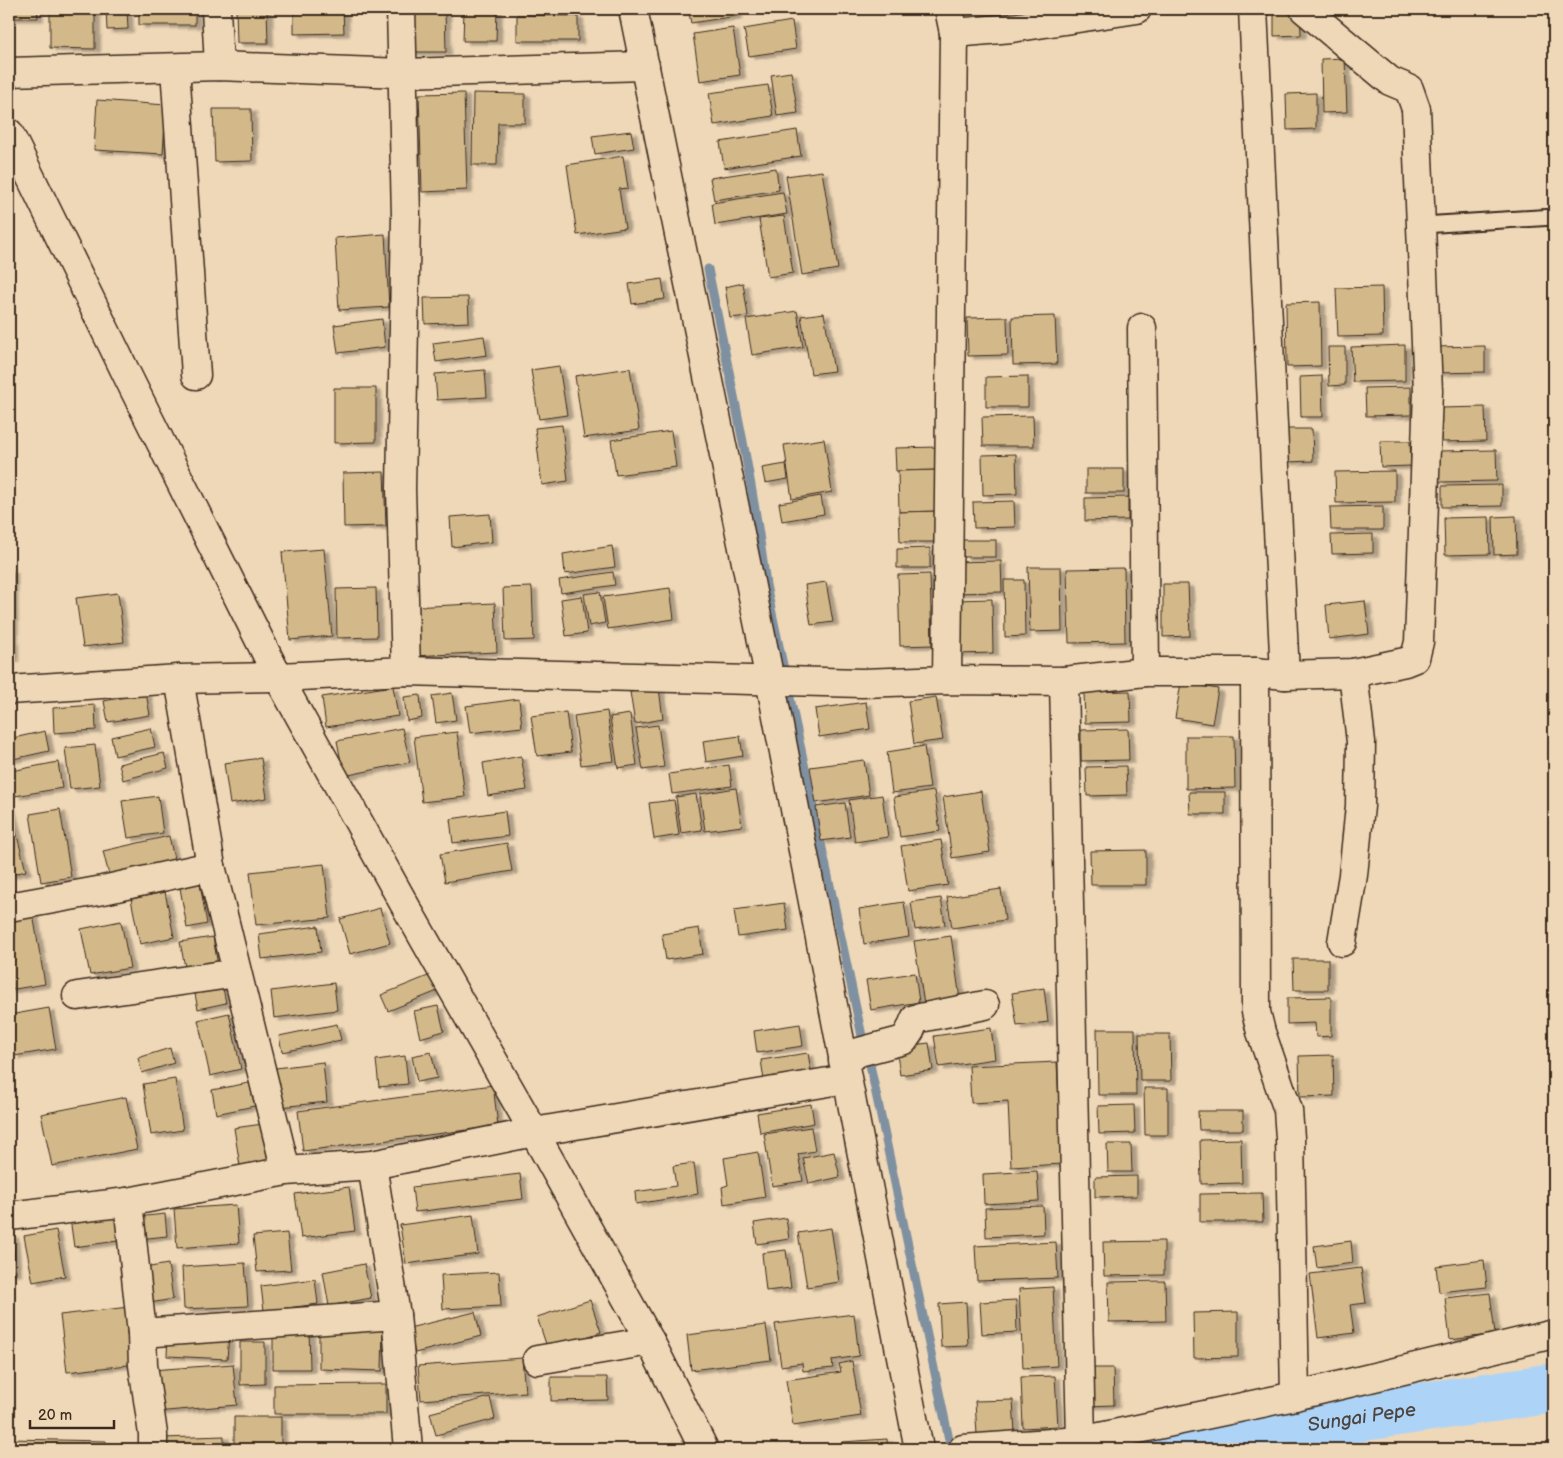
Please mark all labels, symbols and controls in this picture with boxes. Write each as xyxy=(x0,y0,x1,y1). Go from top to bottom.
scale bar xyxy=(30,1398,114,1430)
water label: Sungai Pepe xyxy=(1306,1398,1418,1437)
text: 20 m xyxy=(38,1406,72,1425)

